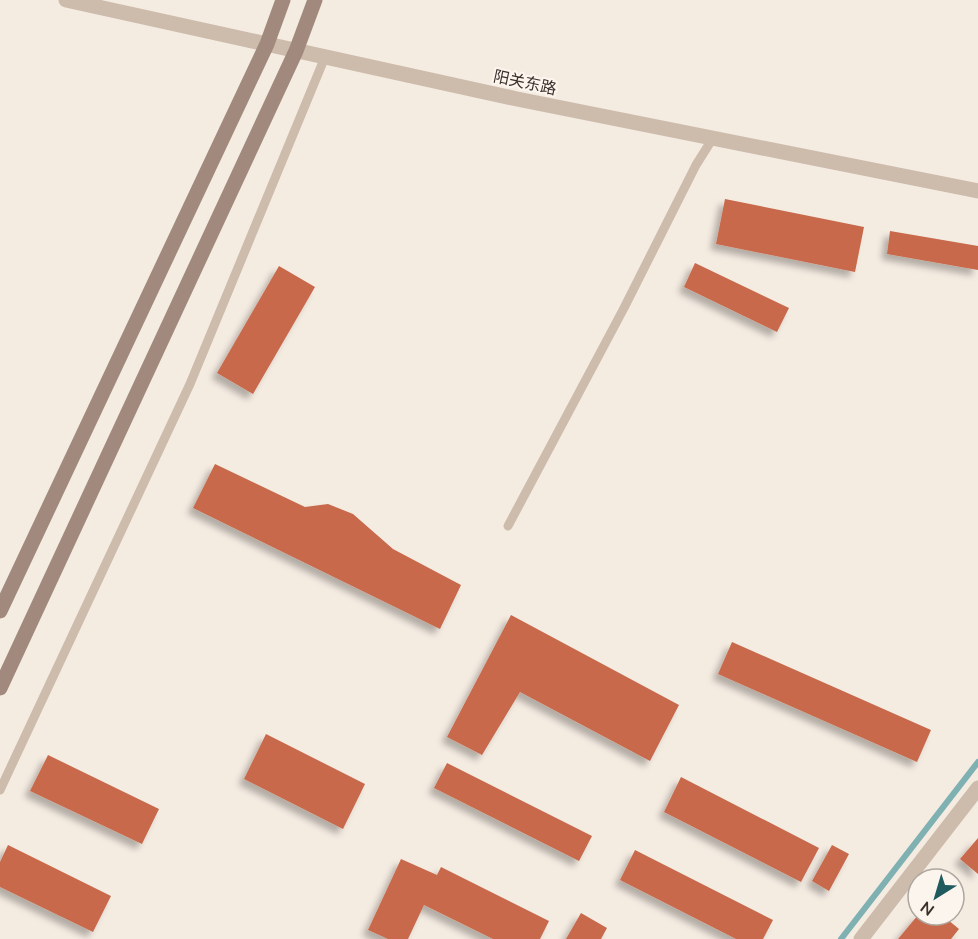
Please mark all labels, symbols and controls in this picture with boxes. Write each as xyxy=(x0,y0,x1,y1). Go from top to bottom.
street label: 阳关东路 xyxy=(492,66,558,98)
north arrow xyxy=(906,867,966,927)
text: N xyxy=(916,897,938,921)

